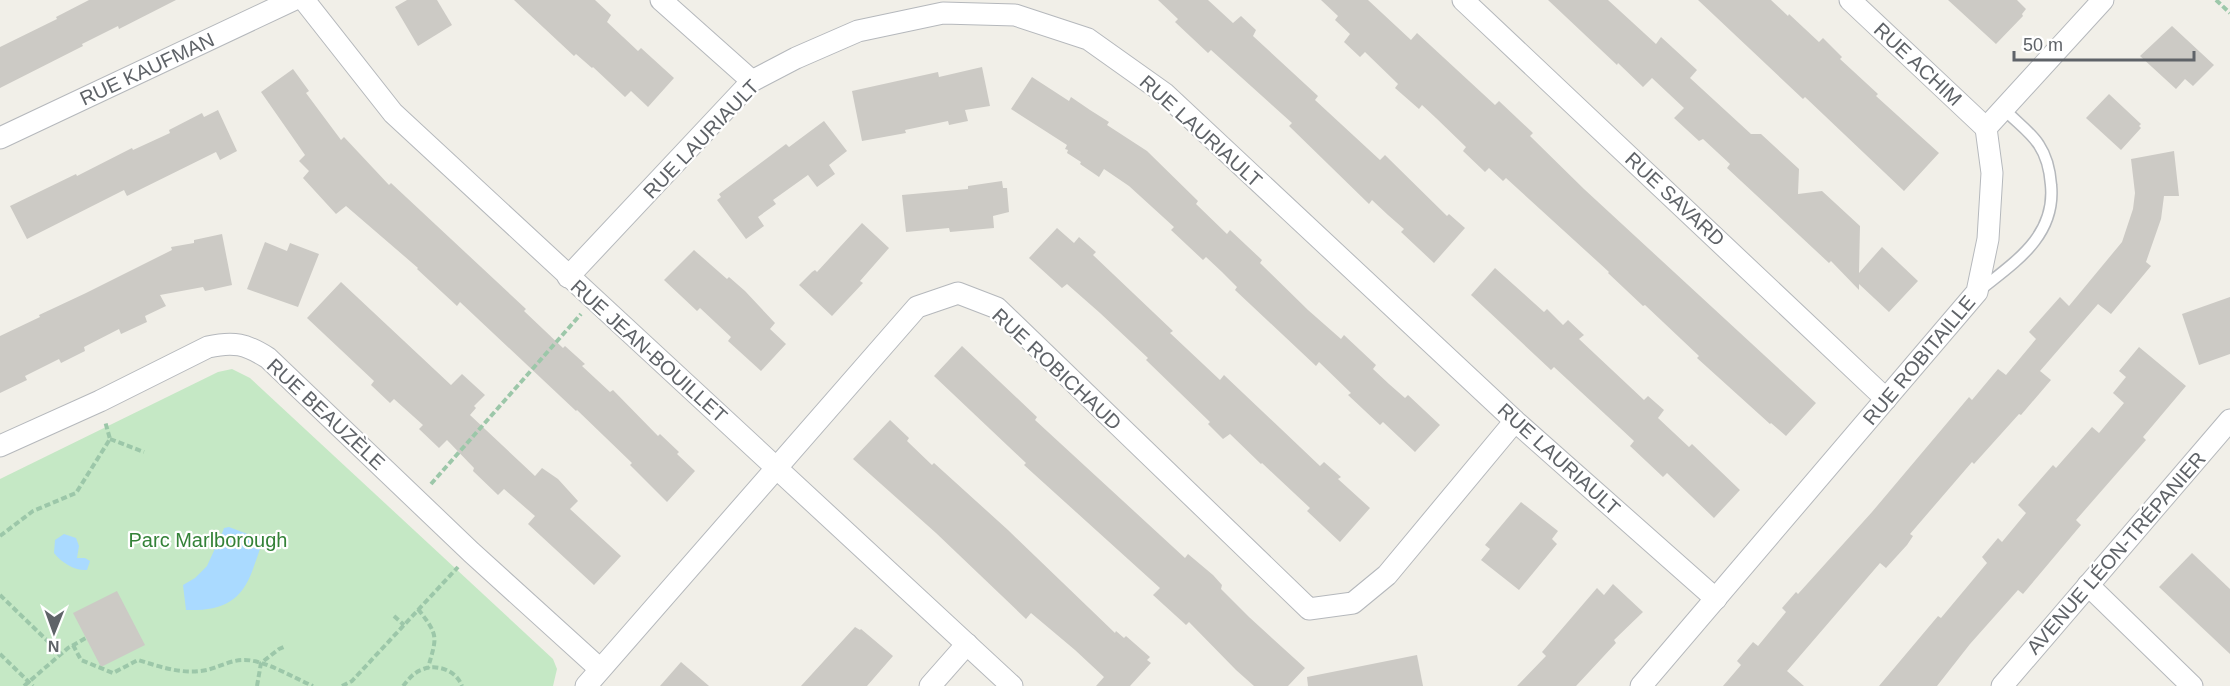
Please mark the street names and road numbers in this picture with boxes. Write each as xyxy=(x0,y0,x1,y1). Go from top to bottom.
street label: RUE ACHIM xyxy=(1870,18,1966,110)
street label: RUE KAUFMAN xyxy=(76,28,218,110)
street label: RUE LAURIAULT xyxy=(1136,71,1266,191)
street label: RUE LAURIAULT xyxy=(639,75,763,203)
street label: RUE SAVARD xyxy=(1621,148,1729,250)
street label: RUE JEAN-BOUILLET xyxy=(566,275,732,427)
street label: RUE ROBITAILLE xyxy=(1859,291,1979,429)
street label: RUE ROBICHAUD xyxy=(988,304,1126,434)
street label: RUE BEAUZÈLE xyxy=(263,354,389,474)
street label: RUE LAURIAULT xyxy=(1494,399,1624,519)
street label: AVENUE LÉON-TRÉPANIER xyxy=(2022,448,2210,658)

